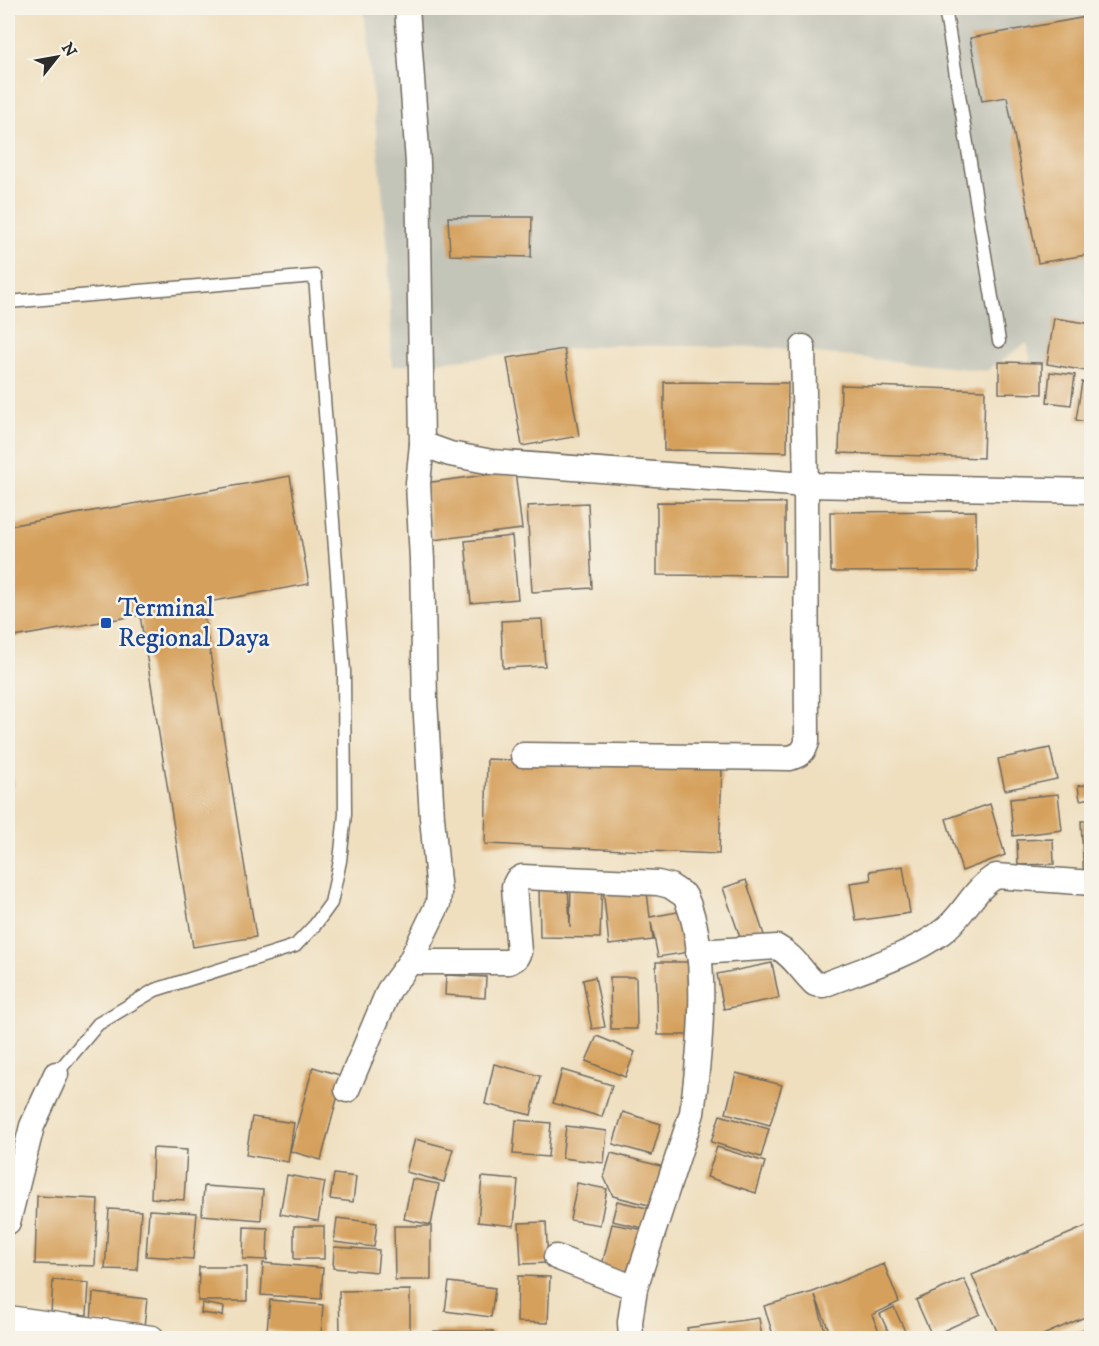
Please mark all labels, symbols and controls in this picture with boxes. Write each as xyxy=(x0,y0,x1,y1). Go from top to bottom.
north arrow xyxy=(27,27,87,87)
text: N xyxy=(57,39,81,61)
place label: Terminal Regional Daya xyxy=(118,592,270,655)
marker: Terminal Regional Daya xyxy=(99,616,113,630)

